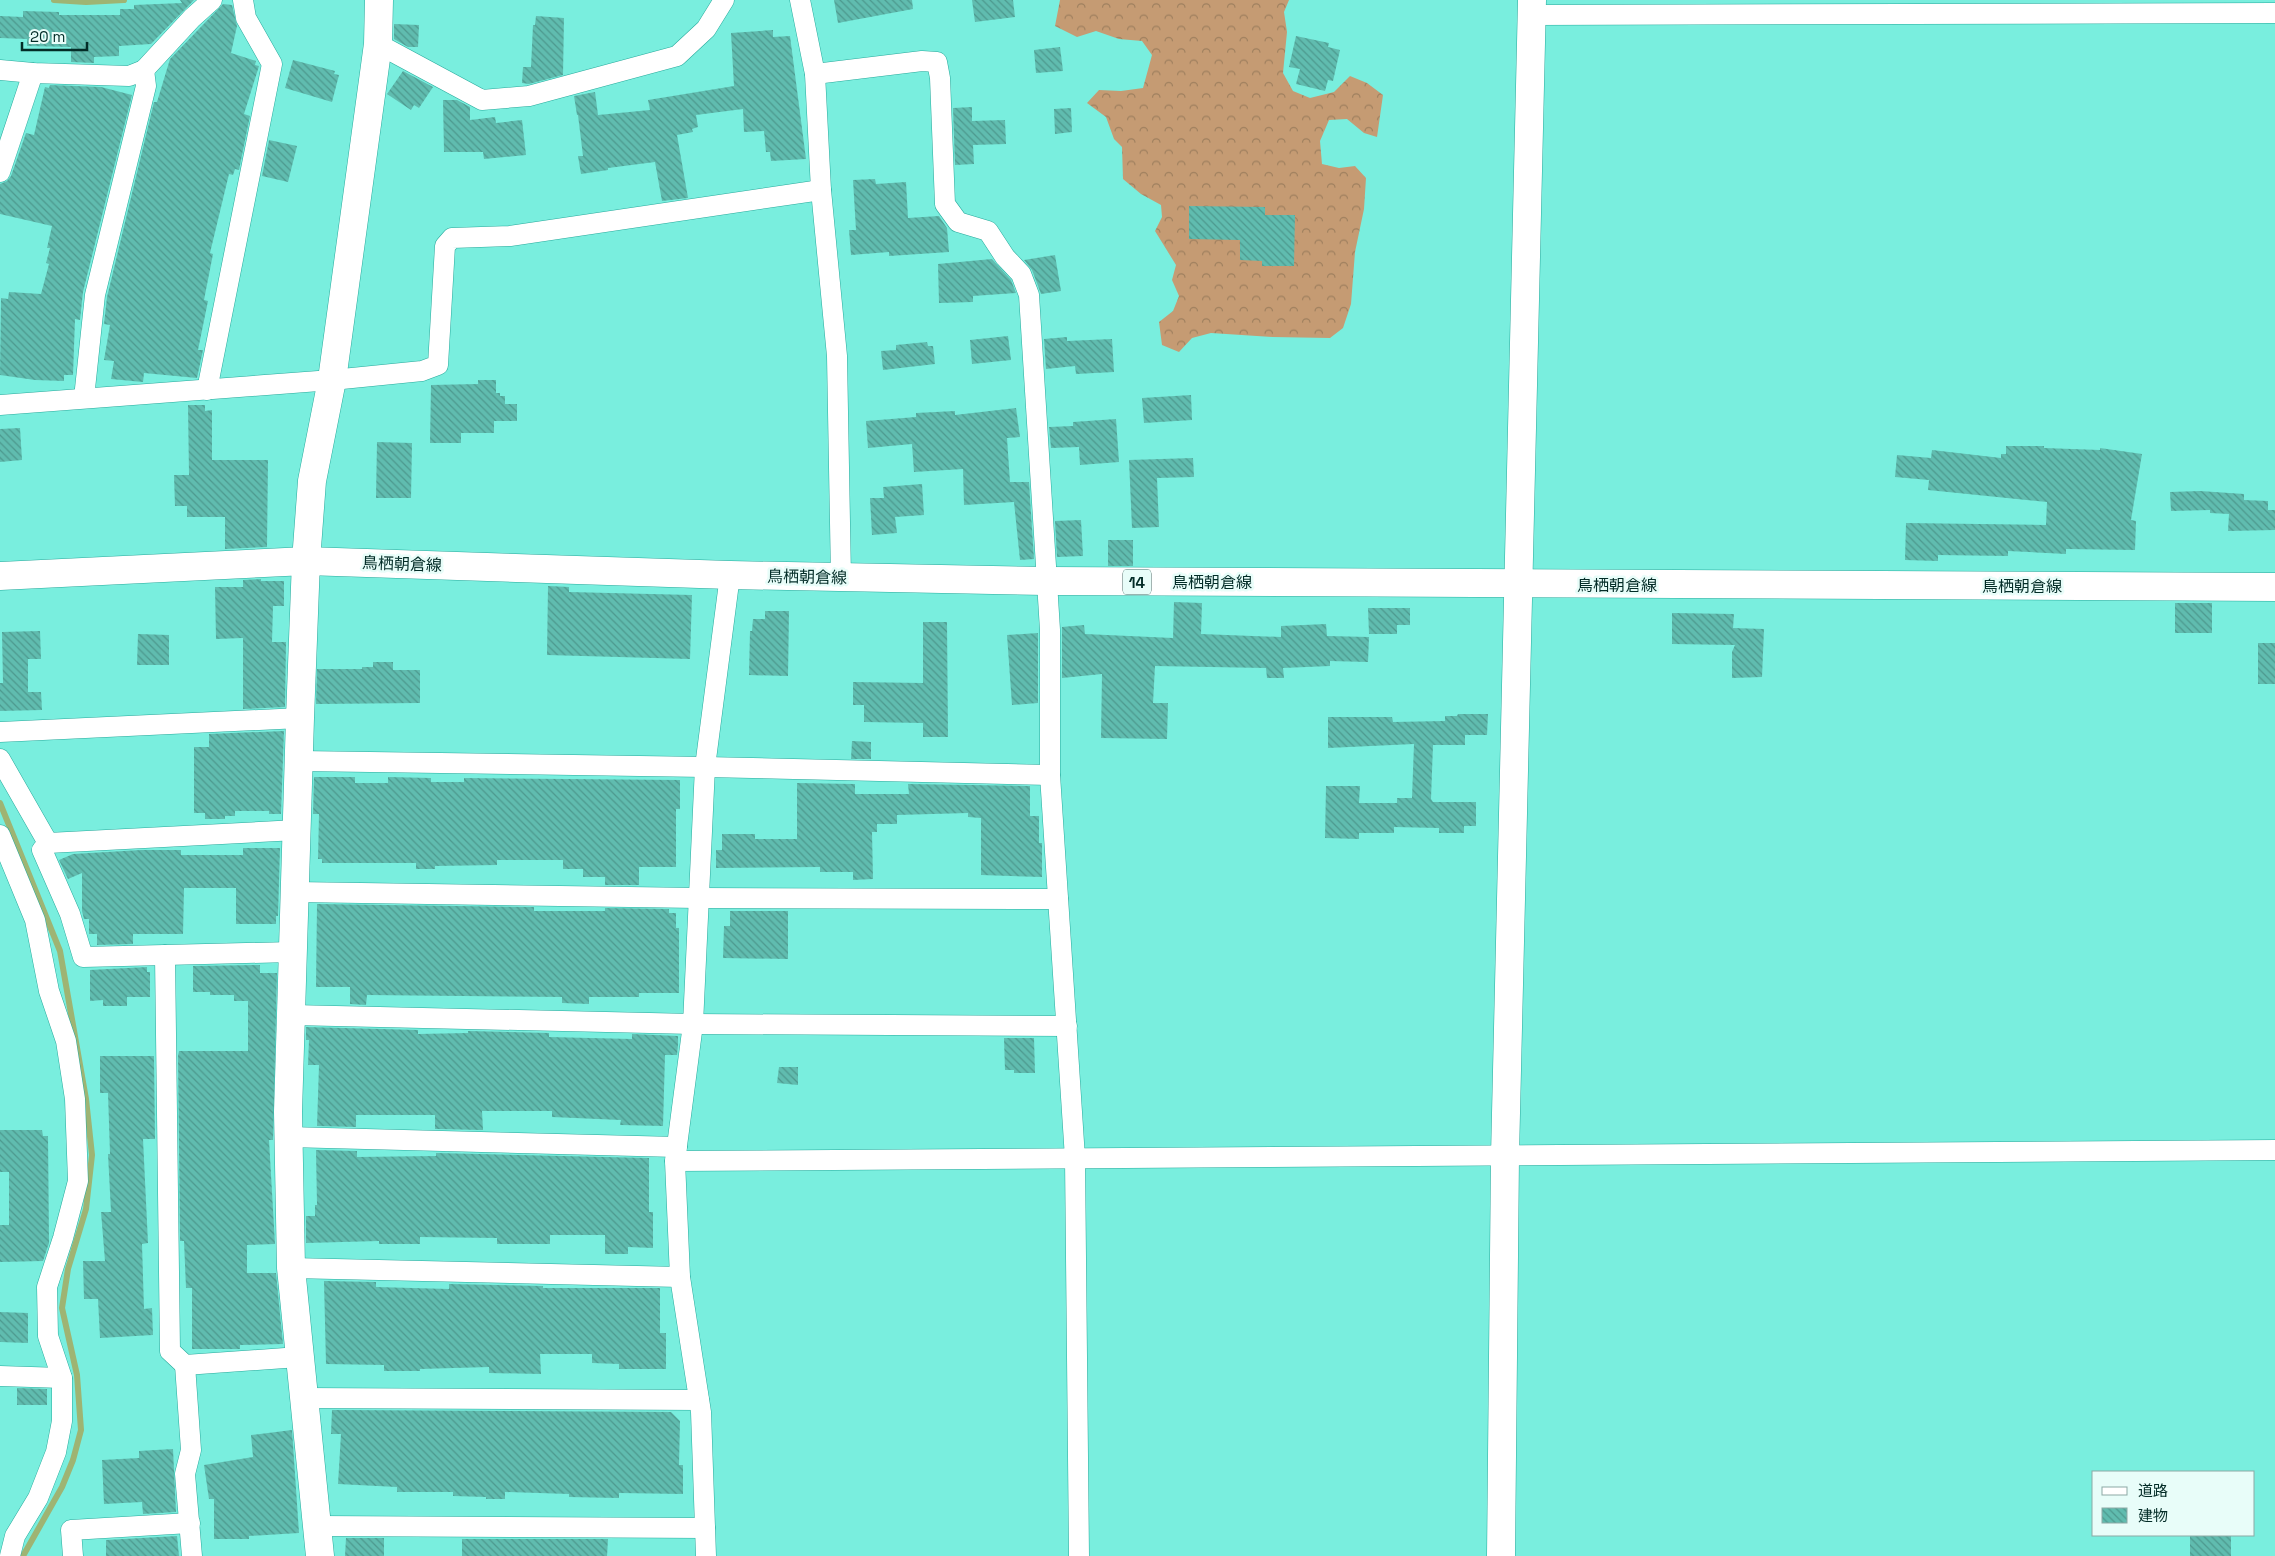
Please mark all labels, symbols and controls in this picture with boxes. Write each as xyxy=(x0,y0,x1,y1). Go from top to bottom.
scale bar xyxy=(22,20,88,52)
text: 20 m xyxy=(30,27,65,46)
street label: 鳥栖朝倉線 xyxy=(362,552,442,576)
street label: 鳥栖朝倉線 xyxy=(767,566,847,588)
road number: 14 xyxy=(1123,570,1151,594)
street label: 鳥栖朝倉線 xyxy=(1172,572,1252,593)
street label: 鳥栖朝倉線 xyxy=(1577,575,1657,596)
street label: 鳥栖朝倉線 xyxy=(1982,576,2062,597)
legend xyxy=(2092,1471,2255,1536)
text: 道路 xyxy=(2138,1481,2168,1500)
text: 建物 xyxy=(2138,1506,2168,1525)

